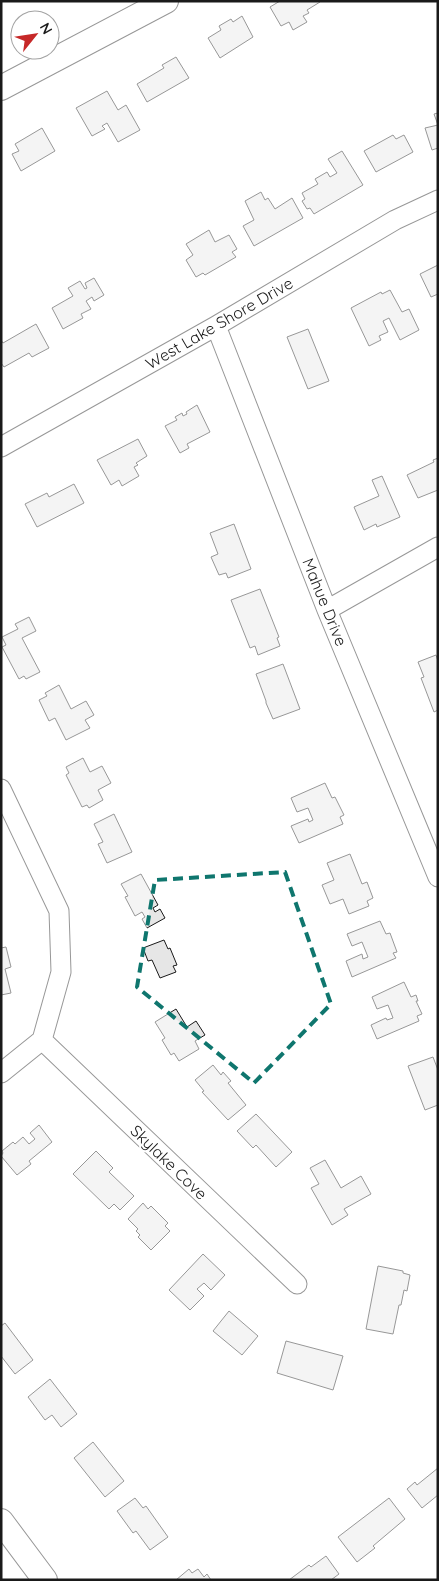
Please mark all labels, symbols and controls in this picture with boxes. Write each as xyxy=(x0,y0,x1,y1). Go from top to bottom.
north arrow xyxy=(10,10,60,60)
text: N xyxy=(36,20,57,37)
street label: West Lake Shore Drive xyxy=(142,273,296,373)
street label: Mahue Drive xyxy=(298,555,352,649)
street label: Skylake Cove xyxy=(126,1120,212,1204)

